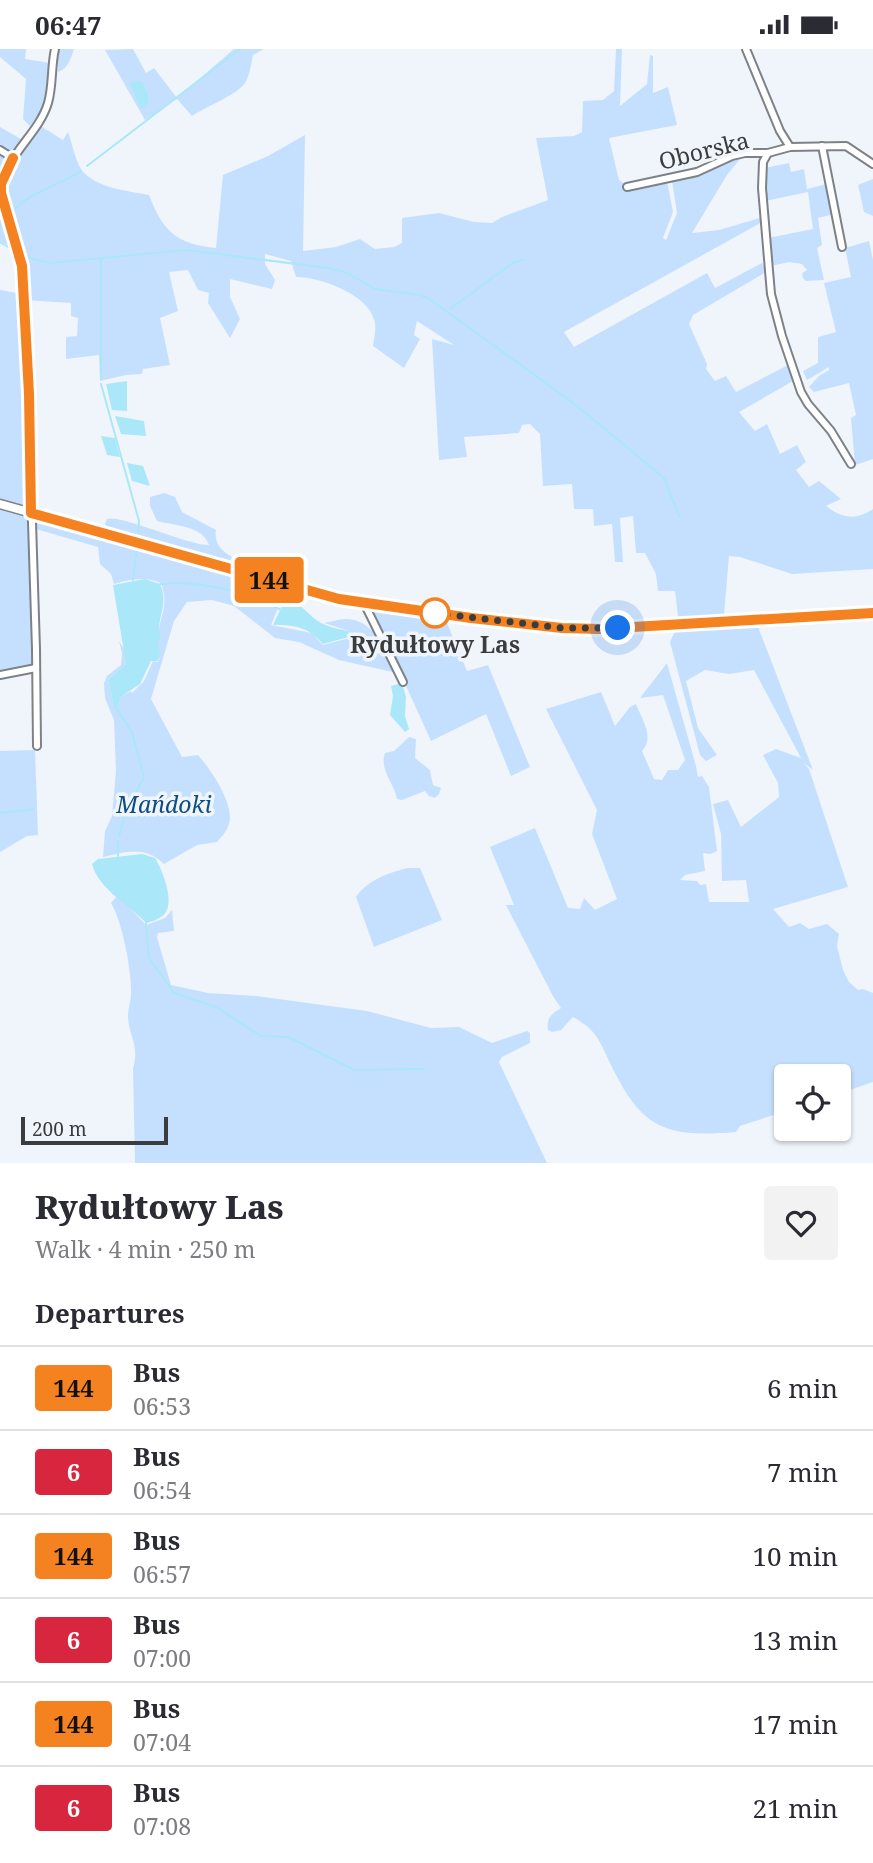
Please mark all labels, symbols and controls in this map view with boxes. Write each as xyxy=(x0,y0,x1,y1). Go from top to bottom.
text: 06:47 xyxy=(35,7,102,43)
street label: Oborska xyxy=(655,123,752,177)
line badge: 144 xyxy=(229,557,309,603)
text: 144 xyxy=(249,563,289,596)
marker: Rydułtowy Las xyxy=(420,598,450,628)
your location xyxy=(600,610,635,645)
place label: Rydułtowy Las xyxy=(350,628,520,660)
park label: Mańdoki xyxy=(115,788,212,820)
map controls xyxy=(774,1064,851,1141)
button: locate xyxy=(774,1064,851,1141)
scale bar xyxy=(21,1114,168,1146)
text: 200 m xyxy=(32,1116,87,1142)
text: Rydułtowy Las xyxy=(35,1184,284,1229)
button: heart xyxy=(764,1186,838,1260)
text: Walk · 4 min · 250 m xyxy=(35,1233,255,1265)
text: Departures xyxy=(35,1295,185,1331)
text: Bus xyxy=(133,1354,180,1390)
text: 6 min xyxy=(767,1370,838,1406)
text: 144 xyxy=(53,1371,94,1404)
text: 06:53 xyxy=(133,1390,191,1422)
text: Bus xyxy=(133,1438,180,1474)
text: 7 min xyxy=(767,1454,838,1490)
text: 6 xyxy=(67,1455,80,1488)
text: 06:54 xyxy=(133,1474,191,1506)
text: Bus xyxy=(133,1522,180,1558)
text: 10 min xyxy=(753,1538,838,1574)
text: 144 xyxy=(53,1539,94,1572)
text: 06:57 xyxy=(133,1558,191,1590)
text: Bus xyxy=(133,1606,180,1642)
text: 13 min xyxy=(753,1622,838,1658)
text: 6 xyxy=(67,1623,80,1656)
text: 07:00 xyxy=(133,1642,191,1674)
text: Bus xyxy=(133,1690,180,1726)
text: 17 min xyxy=(753,1706,838,1742)
text: 144 xyxy=(53,1707,94,1740)
text: 07:04 xyxy=(133,1726,191,1758)
text: Bus xyxy=(133,1774,180,1810)
text: 21 min xyxy=(753,1790,838,1826)
text: 6 xyxy=(67,1791,80,1824)
text: 07:08 xyxy=(133,1810,191,1842)

